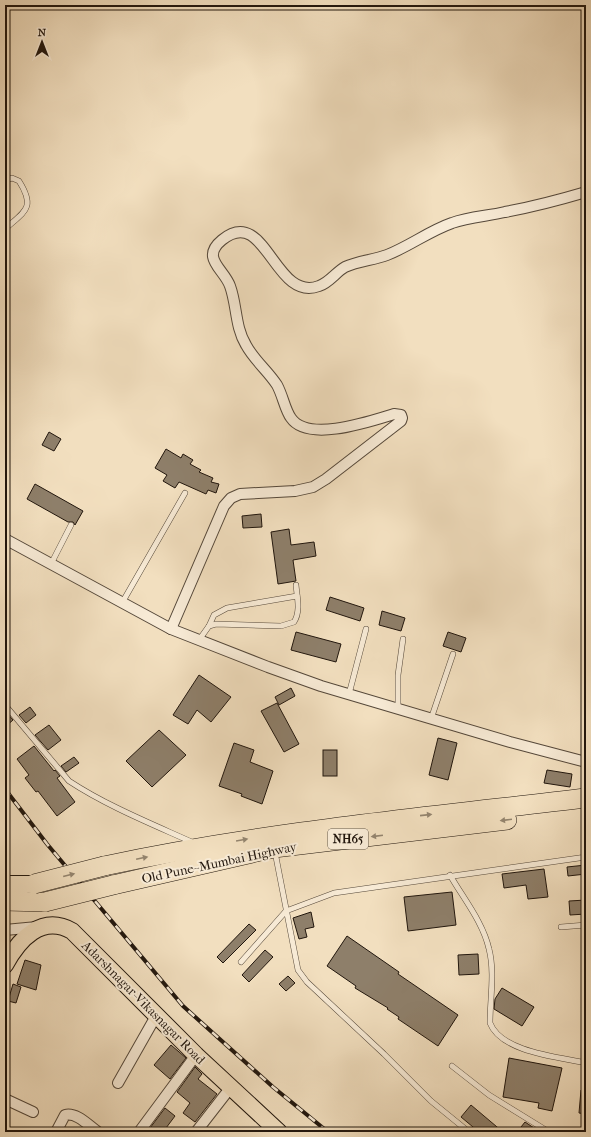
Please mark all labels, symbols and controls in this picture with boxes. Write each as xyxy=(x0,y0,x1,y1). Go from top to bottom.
north arrow xyxy=(22,22,62,62)
text: N xyxy=(38,26,47,39)
one-way arrow xyxy=(420,812,432,819)
one-way arrow xyxy=(500,817,512,823)
road number: NH65 xyxy=(328,829,368,849)
one-way arrow xyxy=(371,832,383,839)
one-way arrow xyxy=(236,837,248,843)
street label: Old Pune–Mumbai Highway xyxy=(140,838,299,886)
one-way arrow xyxy=(136,854,148,860)
one-way arrow xyxy=(63,872,75,878)
street label: Adarshnagar-Vikasnagar Road xyxy=(78,937,209,1068)

